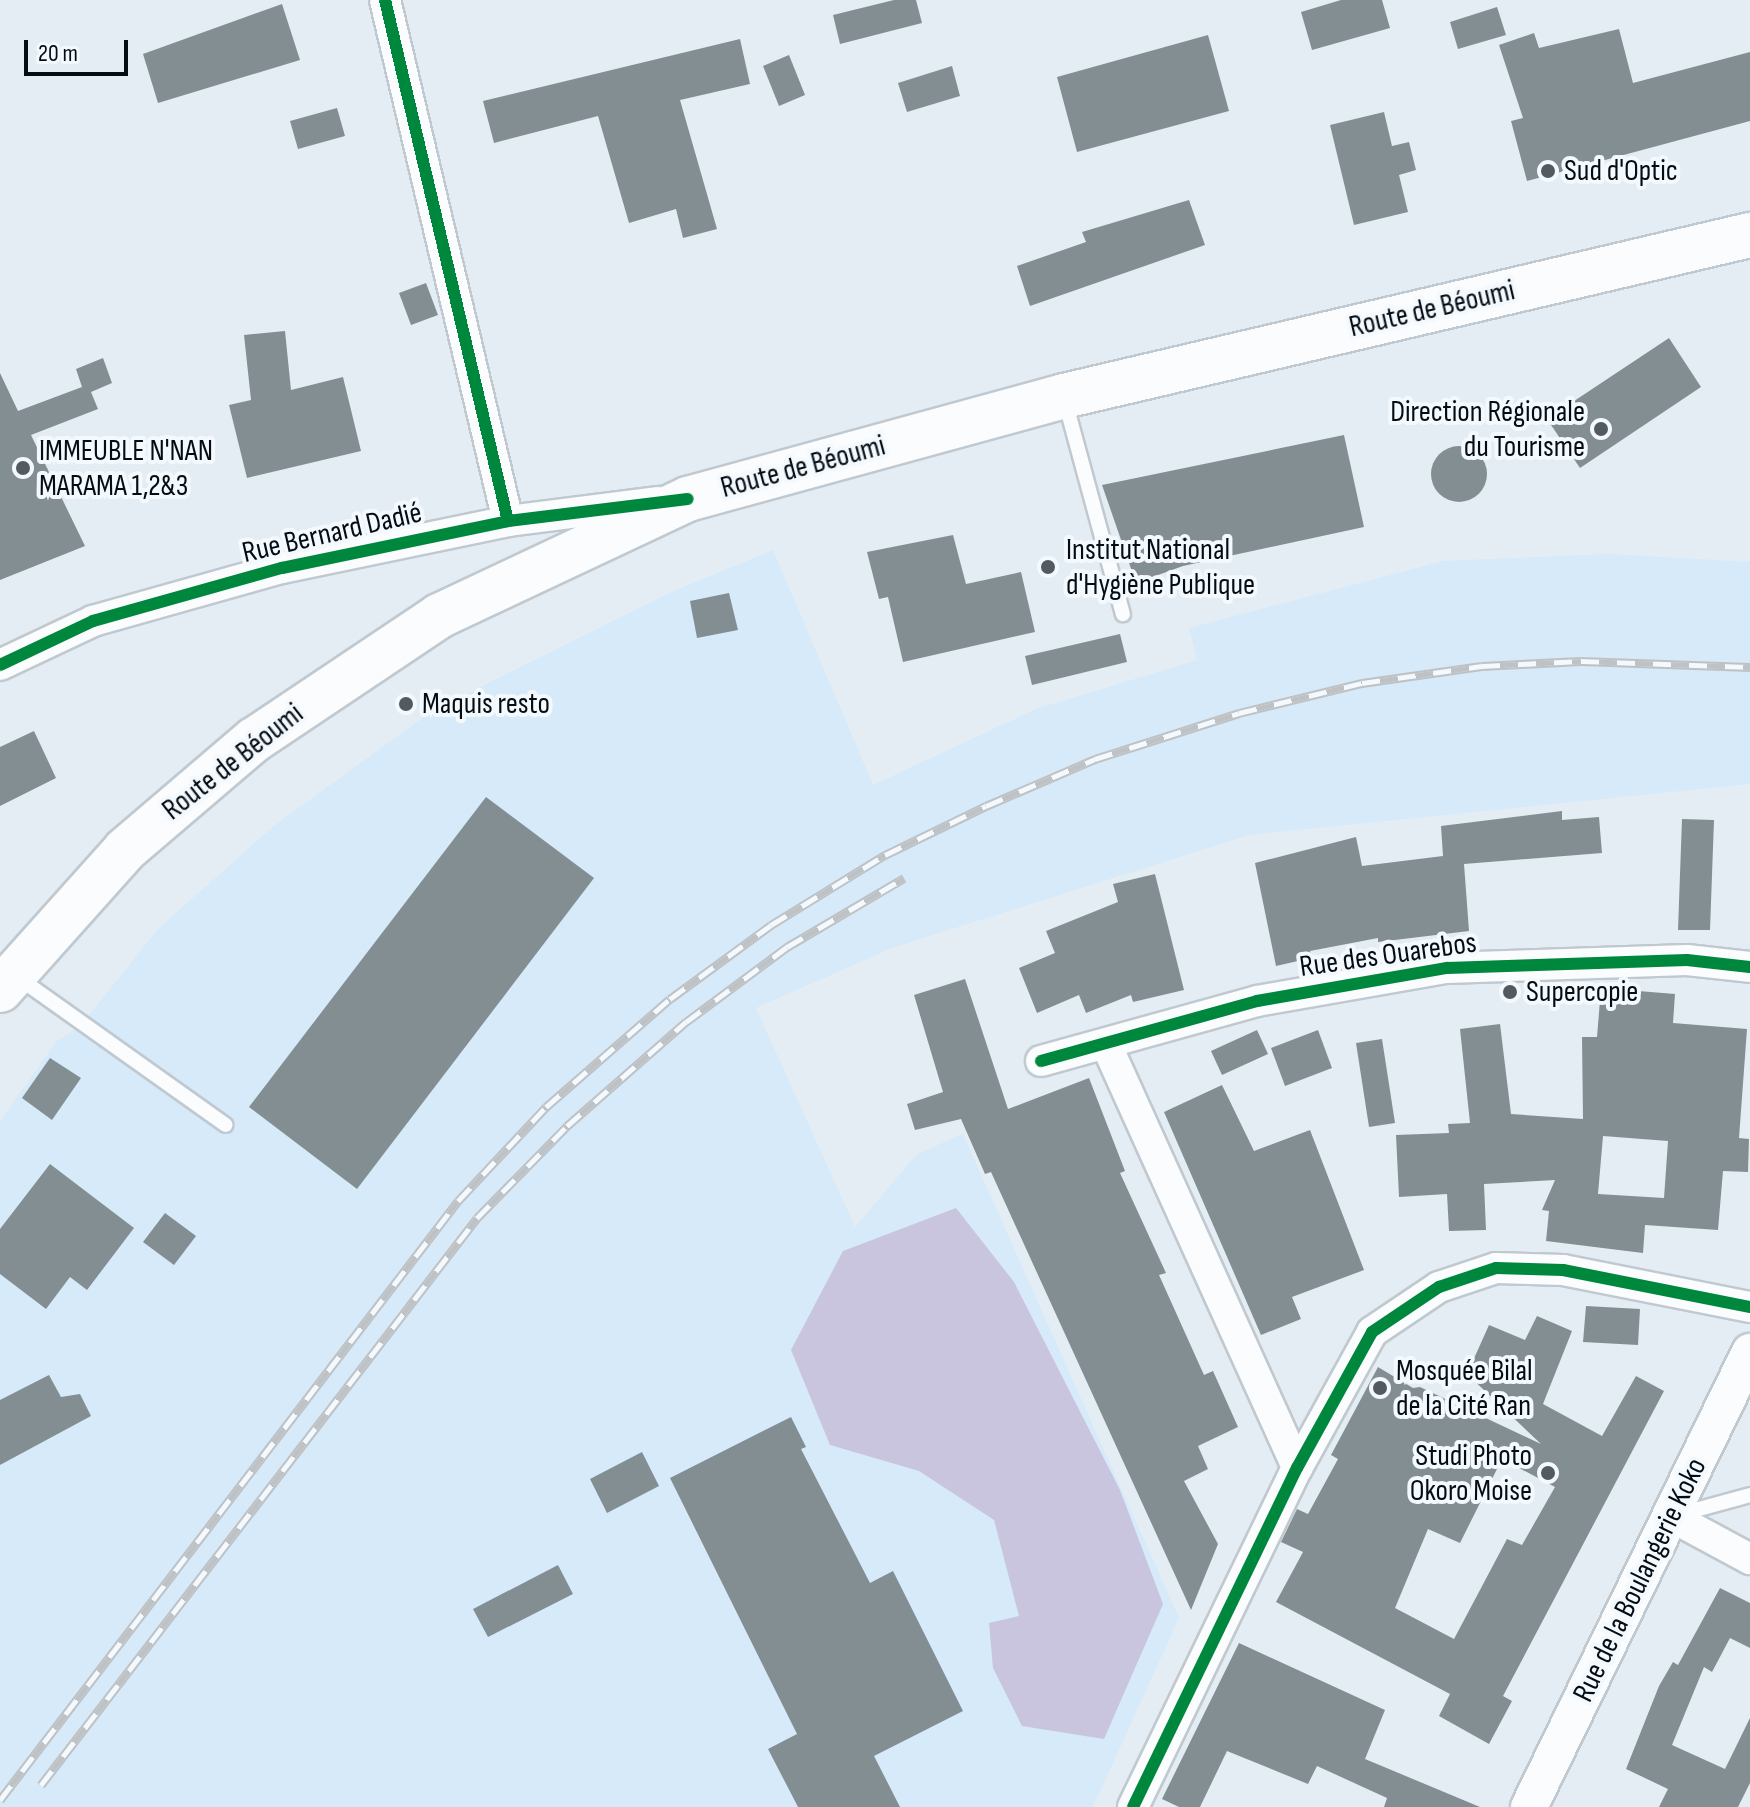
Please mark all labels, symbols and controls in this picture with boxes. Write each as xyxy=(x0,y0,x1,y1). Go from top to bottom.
scale bar xyxy=(28,24,132,74)
text: 20 m xyxy=(38,39,78,68)
place label: Sud d'Optic xyxy=(1564,153,1678,189)
marker: Sud d'Optic xyxy=(1539,162,1557,180)
street label: Route de Béoumi xyxy=(1346,272,1518,346)
place label: Direction Régionale du Tourisme xyxy=(1390,394,1585,464)
marker: Direction Régionale du Tourisme xyxy=(1592,420,1610,438)
street label: Route de Béoumi xyxy=(717,428,889,506)
place label: IMMEUBLE N'NAN MARAMA 1,2&3 xyxy=(39,433,213,504)
marker: IMMEUBLE N'NAN MARAMA 1,2&3 xyxy=(14,459,32,477)
street label: Rue Bernard Dadié xyxy=(239,495,425,571)
place label: Institut National d'Hygiène Publique xyxy=(1066,532,1255,602)
marker: Institut National d'Hygiène Publique xyxy=(1037,556,1059,578)
place label: Maquis resto xyxy=(422,686,550,722)
marker: Maquis resto xyxy=(397,695,415,713)
street label: Route de Béoumi xyxy=(155,696,311,828)
street label: Rue des Ouarebos xyxy=(1297,925,1479,985)
place label: Supercopie xyxy=(1526,974,1638,1010)
marker: Supercopie xyxy=(1501,983,1519,1001)
place label: Mosquée Bilal de la Cité Ran xyxy=(1396,1353,1533,1424)
marker: Mosquée Bilal de la Cité Ran xyxy=(1371,1379,1389,1397)
place label: Studi Photo Okoro Moise xyxy=(1410,1438,1532,1508)
street label: Rue de la Boulangerie Koko xyxy=(1565,1452,1715,1708)
marker: Studi Photo Okoro Moise xyxy=(1539,1464,1557,1482)

